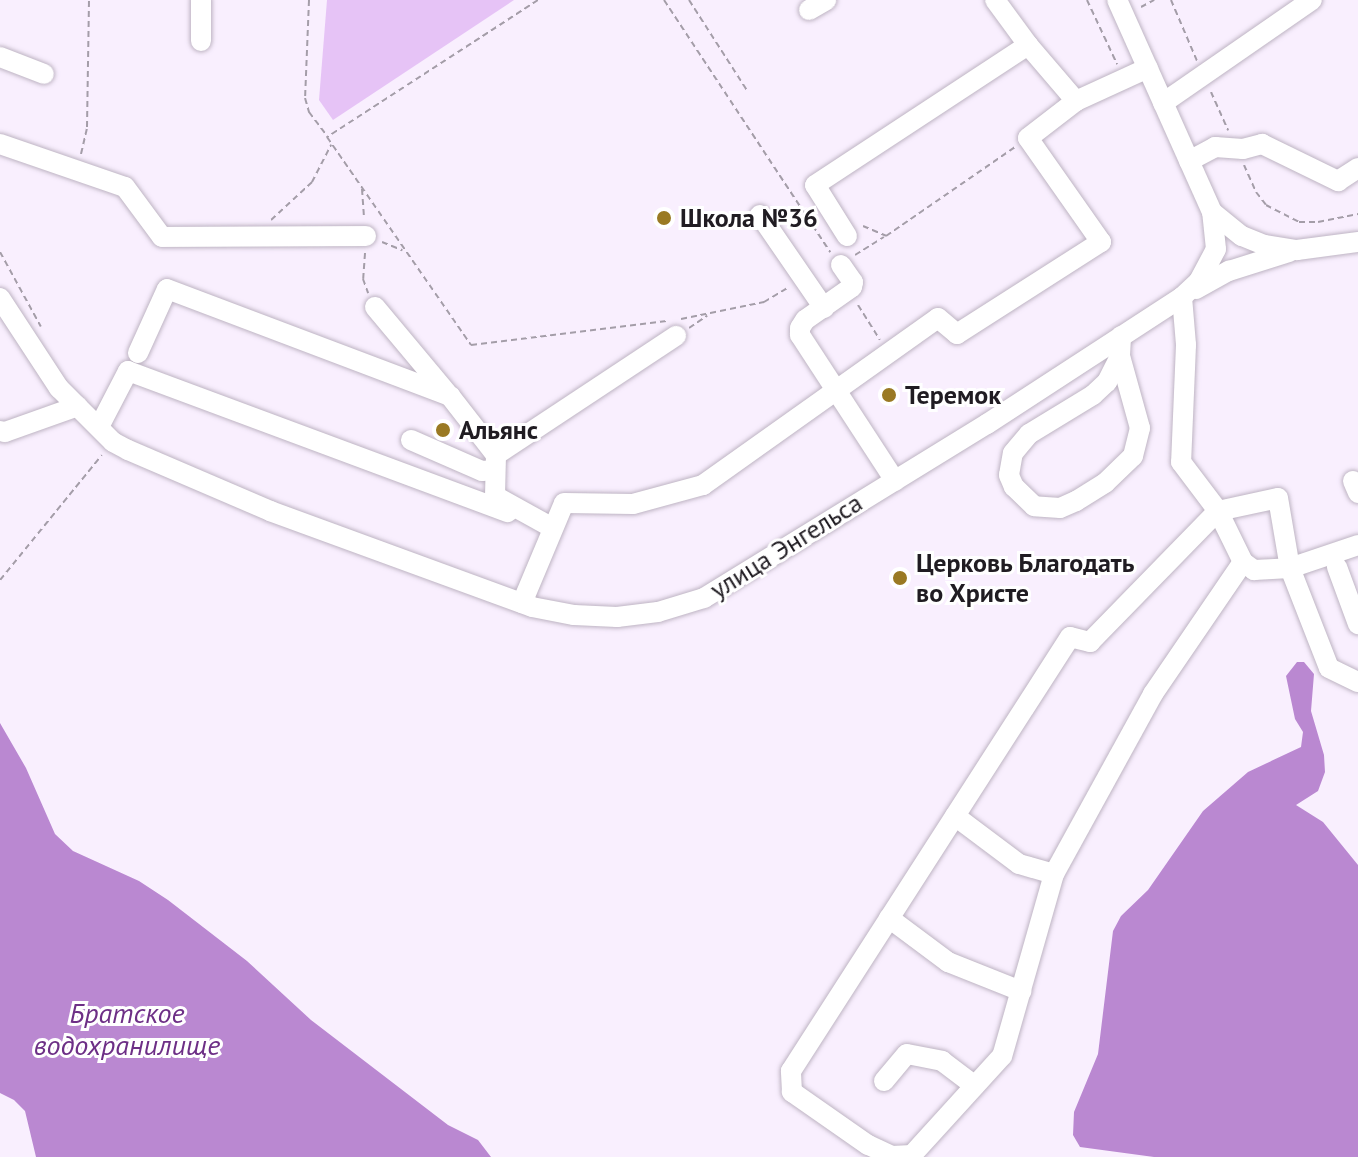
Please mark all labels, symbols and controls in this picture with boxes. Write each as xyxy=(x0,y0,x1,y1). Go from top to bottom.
place label: Школа №36 xyxy=(680,202,818,234)
marker: Школа №36 xyxy=(655,209,673,227)
place label: Теремок xyxy=(905,379,1001,411)
marker: Теремок xyxy=(880,386,898,404)
place label: Альянс xyxy=(459,414,538,446)
marker: Альянс xyxy=(434,421,452,439)
street label: улица Энгельса xyxy=(704,487,868,605)
place label: Церковь Благодать во Христе xyxy=(916,547,1135,608)
marker: Церковь Благодать во Христе xyxy=(891,569,909,587)
water label: Братское водохранилище xyxy=(34,996,220,1062)

